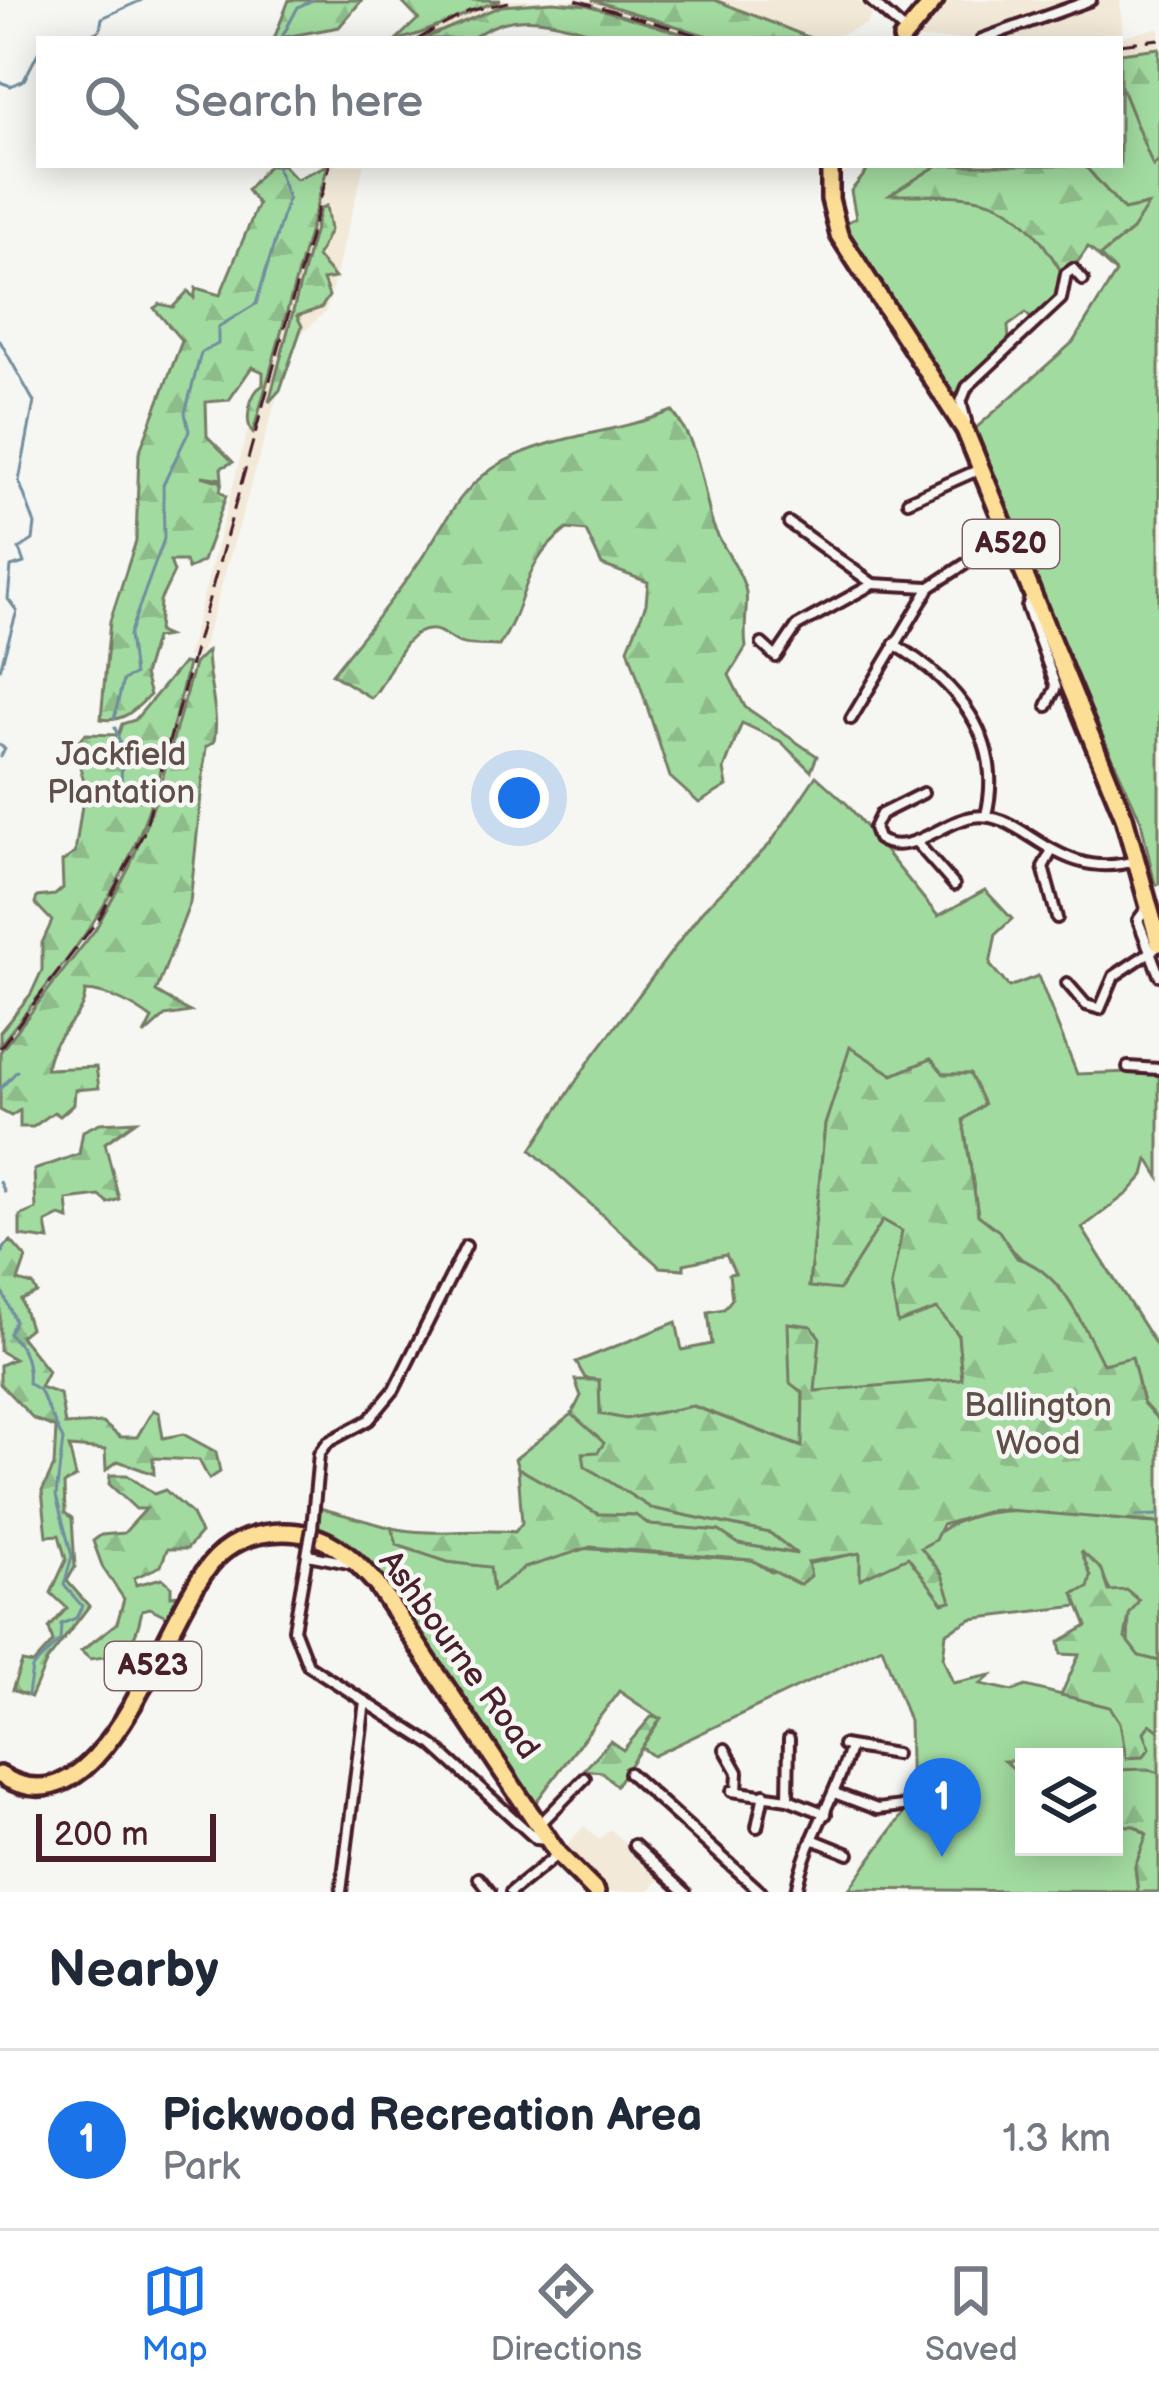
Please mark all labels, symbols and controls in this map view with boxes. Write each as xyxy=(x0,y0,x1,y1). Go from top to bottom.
search box xyxy=(36,36,1123,168)
icon: search xyxy=(78,69,144,135)
text: Search here xyxy=(174,75,423,130)
road number: A520 xyxy=(963,520,1059,568)
park label: Jackfield Plantation xyxy=(47,735,195,813)
your location xyxy=(489,768,549,828)
park label: Ballington Wood xyxy=(964,1386,1112,1464)
street label: Ashbourne Road xyxy=(370,1543,548,1767)
road number: A523 xyxy=(105,1642,201,1690)
map controls xyxy=(1015,1748,1123,1856)
button: layers xyxy=(1015,1748,1123,1856)
pin: 1 xyxy=(903,1758,981,1857)
scale bar xyxy=(36,1808,216,1861)
text: 200 m xyxy=(54,1815,148,1855)
text: Nearby xyxy=(48,1940,219,2001)
text: Pickwood Recreation Area xyxy=(162,2089,702,2144)
text: 1 xyxy=(79,2116,95,2163)
text: 1.3 km xyxy=(1002,2116,1111,2163)
text: Park xyxy=(162,2144,240,2191)
tab: Map xyxy=(141,2258,208,2370)
tab: Directions xyxy=(490,2258,642,2370)
tab: Saved xyxy=(925,2258,1018,2370)

